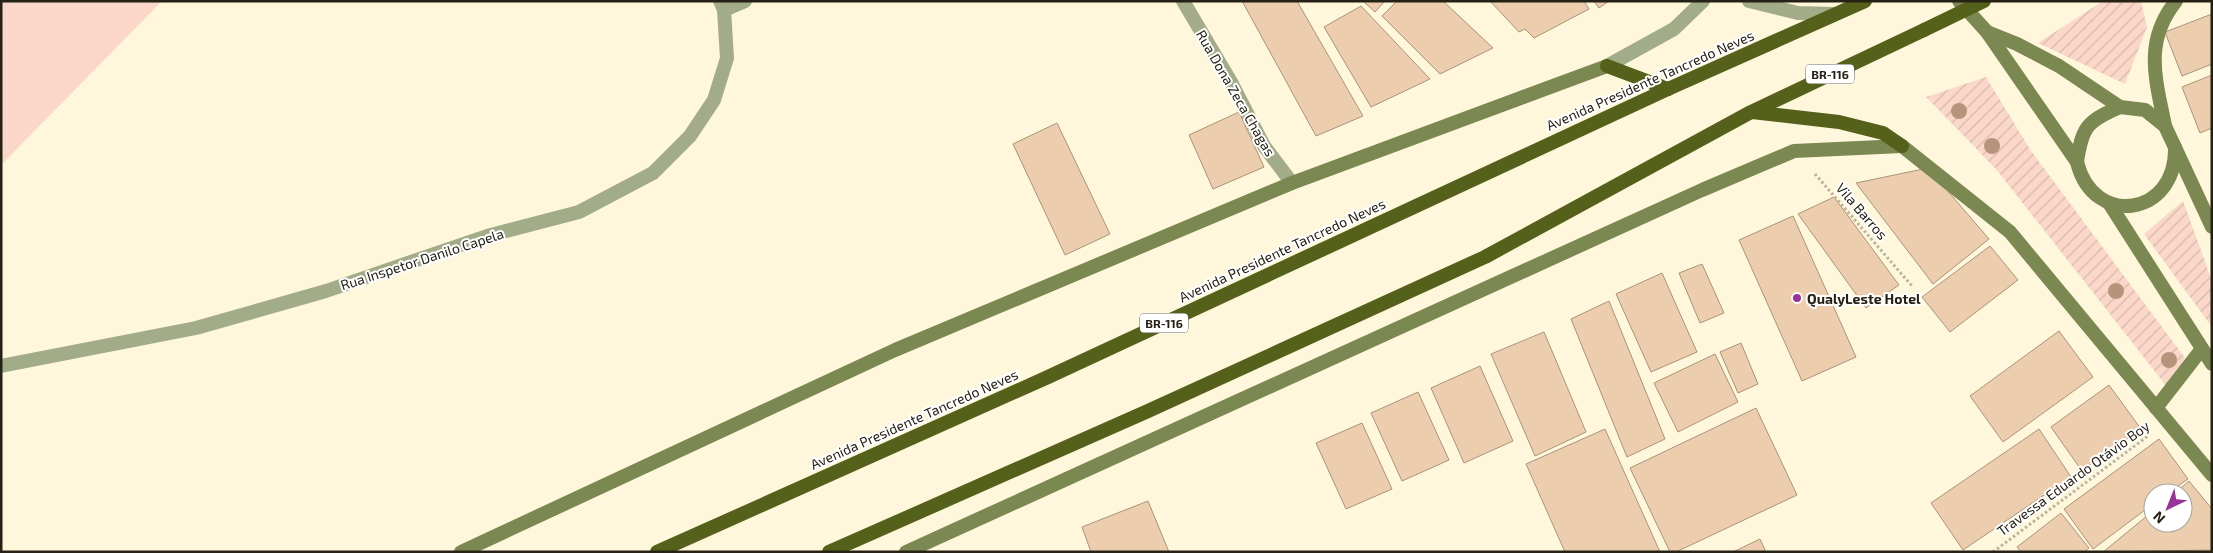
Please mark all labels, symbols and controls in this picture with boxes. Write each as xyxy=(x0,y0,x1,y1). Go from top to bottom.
street label: Avenida Presidente Tancredo Neves xyxy=(1543,26,1757,134)
street label: Rua Dona Zeca Chagas xyxy=(1193,27,1279,159)
road number: BR-116 xyxy=(1806,64,1854,84)
street label: Vila Barros xyxy=(1833,179,1891,243)
street label: Avenida Presidente Tancredo Neves xyxy=(1176,195,1388,305)
street label: Rua Inspetor Danilo Capela xyxy=(338,225,506,293)
place label: QualyLeste Hotel xyxy=(1807,290,1921,308)
marker: QualyLeste Hotel xyxy=(1791,292,1803,304)
road number: BR-116 xyxy=(1140,314,1188,332)
street label: Avenida Presidente Tancredo Neves xyxy=(807,365,1021,473)
street label: Travessa Eduardo Otávio Boy xyxy=(1993,417,2153,539)
north arrow xyxy=(2143,483,2193,533)
text: N xyxy=(2149,508,2168,528)

